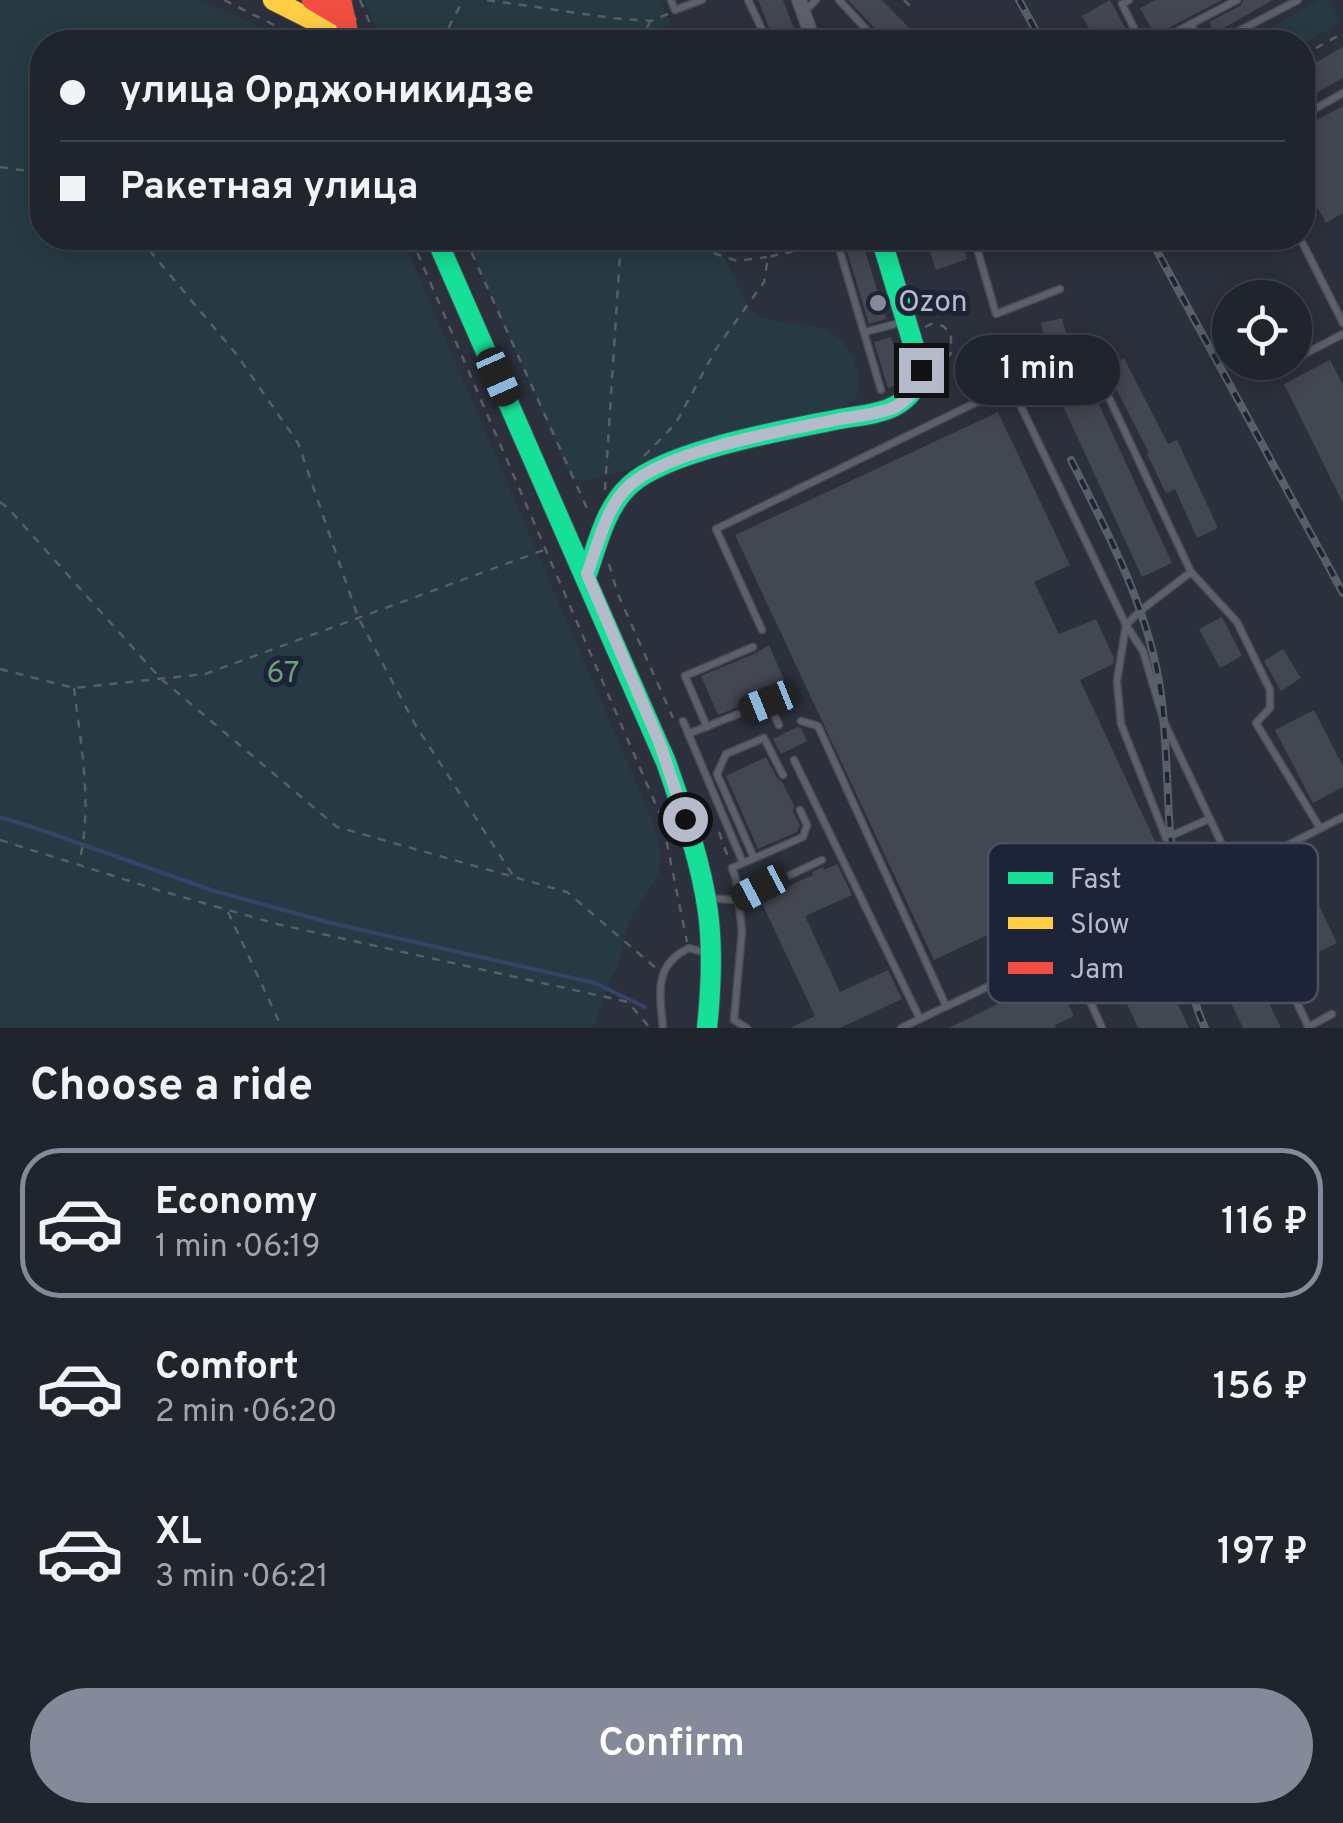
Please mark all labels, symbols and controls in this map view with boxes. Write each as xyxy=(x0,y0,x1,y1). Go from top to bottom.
text: улица Орджоникидзе xyxy=(120,68,534,117)
text: Ракетная улица xyxy=(120,164,418,213)
map controls xyxy=(1212,280,1312,380)
button: locate xyxy=(1212,280,1312,380)
place label: Ozon xyxy=(898,285,968,322)
marker: Ozon xyxy=(867,292,889,314)
callout: 1 min xyxy=(956,335,1121,405)
car xyxy=(472,343,524,411)
route end xyxy=(899,348,944,393)
text: 1 min xyxy=(1000,350,1075,390)
park label: 67 xyxy=(267,656,299,693)
car xyxy=(735,677,801,727)
route start xyxy=(663,797,708,842)
legend xyxy=(988,843,1318,1003)
car xyxy=(726,861,794,915)
text: Fast xyxy=(1070,863,1122,899)
text: Slow xyxy=(1070,908,1129,944)
text: Jam xyxy=(1070,953,1124,989)
text: Choose a ride xyxy=(30,1059,313,1116)
icon: car xyxy=(35,1178,125,1268)
text: Economy xyxy=(155,1179,317,1228)
text: 116 ₽ xyxy=(1221,1199,1308,1248)
text: 1 min · 06:19 xyxy=(155,1228,321,1268)
icon: car xyxy=(35,1343,125,1433)
text: Comfort xyxy=(155,1344,299,1393)
text: 156 ₽ xyxy=(1213,1364,1308,1413)
text: 2 min · 06:20 xyxy=(155,1393,337,1433)
icon: car xyxy=(35,1508,125,1598)
text: XL xyxy=(155,1509,202,1558)
text: 197 ₽ xyxy=(1217,1529,1308,1578)
text: 3 min · 06:21 xyxy=(155,1558,328,1598)
button: Confirm xyxy=(30,1688,1313,1803)

